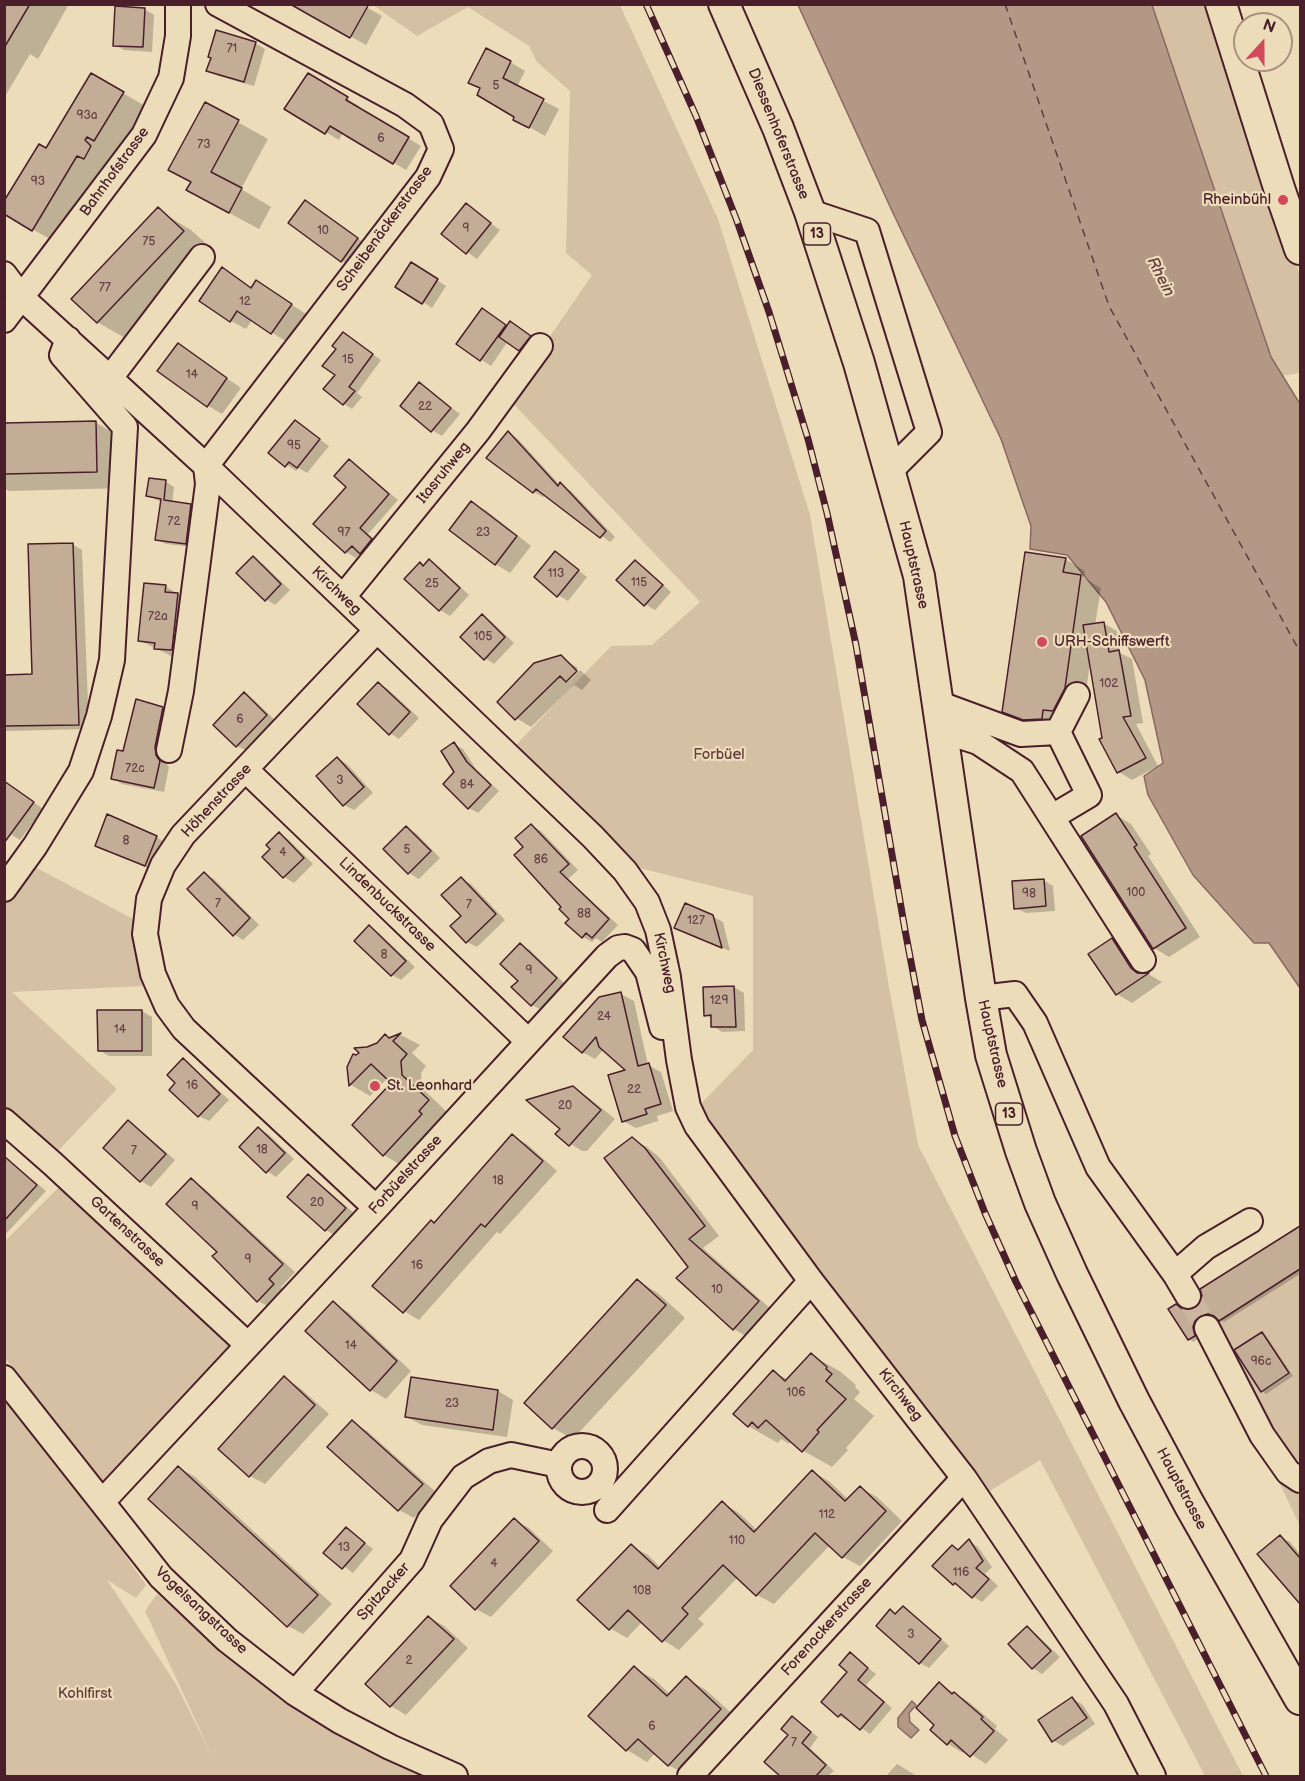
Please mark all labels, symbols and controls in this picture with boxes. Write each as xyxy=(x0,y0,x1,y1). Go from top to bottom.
north arrow xyxy=(1233,12,1293,72)
text: N xyxy=(1260,16,1278,38)
house number: 71 xyxy=(227,42,237,56)
street label: Diessenhoferstrasse xyxy=(743,66,813,202)
house number: 5 xyxy=(493,79,499,93)
house number: 93a xyxy=(76,109,98,123)
street label: Bahnhofstrasse xyxy=(77,124,153,220)
house number: 6 xyxy=(377,132,385,146)
house number: 73 xyxy=(197,138,211,152)
street label: Scheibenäckerstrasse xyxy=(333,163,437,295)
house number: 93 xyxy=(31,175,45,189)
place label: Rheinbühl xyxy=(1203,191,1271,209)
marker: Rheinbühl xyxy=(1276,193,1290,207)
house number: 9 xyxy=(463,222,469,236)
road number: 13 xyxy=(804,223,830,245)
house number: 10 xyxy=(317,224,329,238)
house number: 75 xyxy=(143,235,155,249)
water label: Rhein xyxy=(1142,254,1178,300)
house number: 77 xyxy=(99,281,111,295)
house number: 12 xyxy=(239,295,251,309)
house number: 15 xyxy=(342,353,354,367)
house number: 14 xyxy=(186,368,198,382)
house number: 22 xyxy=(418,400,432,414)
house number: 95 xyxy=(287,439,301,453)
street label: Itasruhweg xyxy=(414,439,474,507)
house number: 72 xyxy=(168,515,180,529)
street label: Hauptstrasse xyxy=(894,519,932,611)
house number: 97 xyxy=(338,526,350,540)
house number: 23 xyxy=(476,526,490,540)
street label: Kirchweg xyxy=(307,563,365,619)
house number: 113 xyxy=(548,567,564,581)
house number: 115 xyxy=(631,576,647,590)
house number: 25 xyxy=(425,577,439,591)
house number: 72a xyxy=(148,610,168,624)
house number: 105 xyxy=(474,630,492,644)
place label: URH-Schiffswerft xyxy=(1054,633,1170,651)
marker: URH-Schiffswerft xyxy=(1035,635,1049,649)
house number: 102 xyxy=(1100,677,1118,691)
house number: 6 xyxy=(236,713,244,727)
park label: Forbüel xyxy=(693,746,745,764)
street label: Höhenstrasse xyxy=(178,760,256,842)
house number: 72c xyxy=(125,762,145,776)
house number: 3 xyxy=(336,774,344,788)
house number: 84 xyxy=(460,778,474,792)
house number: 8 xyxy=(123,834,129,848)
house number: 5 xyxy=(404,843,410,857)
house number: 4 xyxy=(279,846,287,860)
house number: 86 xyxy=(534,853,548,867)
street label: Lindenbuckstrasse xyxy=(335,854,439,956)
house number: 100 xyxy=(1127,886,1145,900)
house number: 98 xyxy=(1022,887,1036,901)
house number: 7 xyxy=(215,897,221,911)
house number: 7 xyxy=(466,898,472,912)
house number: 88 xyxy=(577,907,591,921)
house number: 127 xyxy=(687,914,705,928)
street label: Kirchweg xyxy=(649,931,679,995)
house number: 8 xyxy=(381,948,387,962)
house number: 9 xyxy=(526,964,532,978)
house number: 129 xyxy=(710,994,728,1008)
street label: Hauptstrasse xyxy=(973,998,1011,1090)
house number: 24 xyxy=(597,1010,611,1024)
house number: 14 xyxy=(114,1023,126,1037)
place label: St. Leonhard xyxy=(387,1077,472,1095)
house number: 16 xyxy=(186,1079,198,1093)
marker: St. Leonhard xyxy=(368,1079,382,1093)
house number: 22 xyxy=(627,1083,641,1097)
house number: 20 xyxy=(558,1099,572,1113)
road number: 13 xyxy=(996,1103,1022,1125)
street label: Forbüelstrasse xyxy=(366,1132,446,1218)
house number: 18 xyxy=(256,1143,268,1157)
house number: 7 xyxy=(131,1144,137,1158)
house number: 18 xyxy=(492,1174,504,1188)
street label: Gartenstrasse xyxy=(86,1193,168,1271)
house number: 20 xyxy=(310,1196,324,1210)
house number: 9 xyxy=(192,1200,198,1214)
house number: 9 xyxy=(245,1253,251,1267)
house number: 16 xyxy=(411,1259,423,1273)
house number: 10 xyxy=(711,1283,723,1297)
house number: 14 xyxy=(345,1339,357,1353)
house number: 96c xyxy=(1251,1355,1271,1369)
street label: Kirchweg xyxy=(874,1365,926,1425)
house number: 106 xyxy=(786,1386,806,1400)
house number: 23 xyxy=(445,1397,459,1411)
street label: Hauptstrasse xyxy=(1152,1445,1210,1533)
house number: 112 xyxy=(819,1508,835,1522)
house number: 110 xyxy=(729,1534,745,1548)
house number: 13 xyxy=(338,1541,350,1555)
house number: 4 xyxy=(490,1557,498,1571)
street label: Spitzacker xyxy=(354,1559,414,1625)
street label: Vogelsangstrasse xyxy=(151,1564,251,1658)
house number: 116 xyxy=(953,1566,969,1580)
street label: Forenackerstrasse xyxy=(778,1574,876,1680)
house number: 108 xyxy=(633,1584,651,1598)
house number: 3 xyxy=(907,1628,915,1642)
house number: 2 xyxy=(405,1654,413,1668)
park label: Kohlfirst xyxy=(58,1685,112,1703)
house number: 6 xyxy=(648,1720,656,1734)
house number: 7 xyxy=(791,1736,797,1750)

